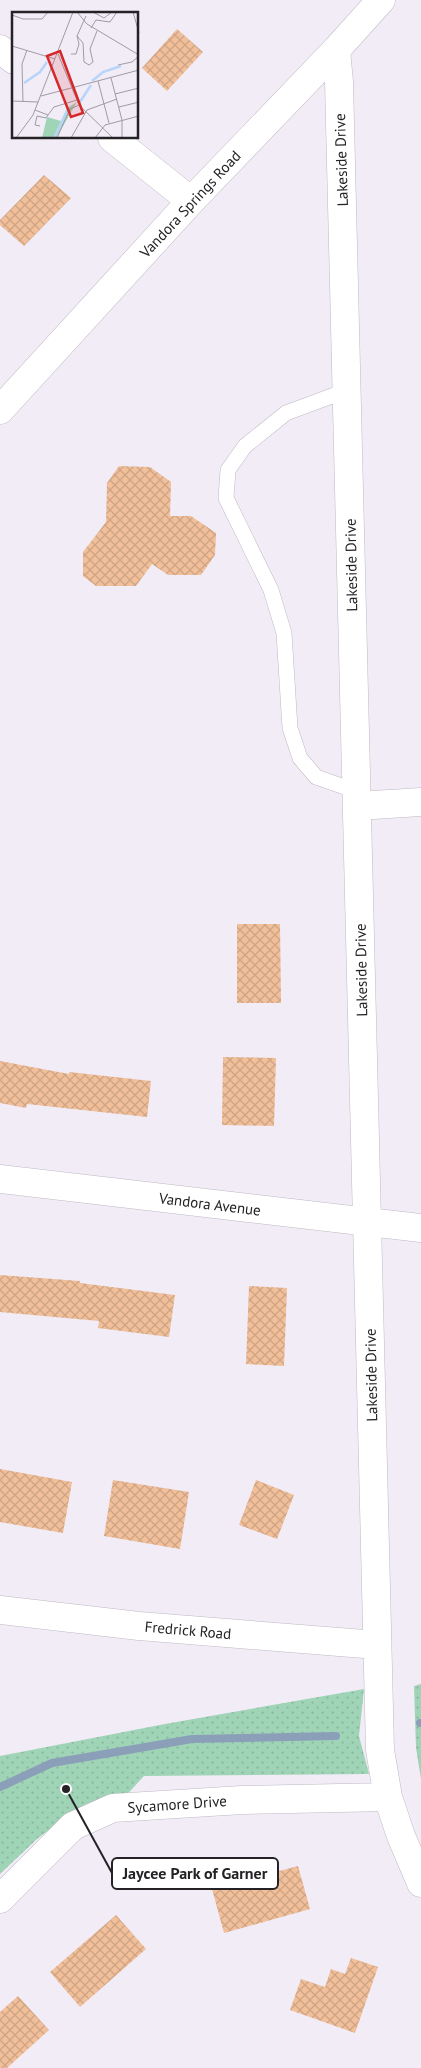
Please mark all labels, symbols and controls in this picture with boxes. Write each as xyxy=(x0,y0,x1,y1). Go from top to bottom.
inset map xyxy=(12,12,139,139)
street label: Lakeside Drive xyxy=(330,113,352,207)
street label: Vandora Springs Road xyxy=(135,146,245,262)
street label: Lakeside Drive xyxy=(341,518,361,612)
street label: Lakeside Drive xyxy=(351,923,371,1017)
street label: Vandora Avenue xyxy=(157,1188,262,1220)
street label: Lakeside Drive xyxy=(361,1328,381,1422)
street label: Fredrick Road xyxy=(144,1617,232,1643)
street label: Sycamore Drive xyxy=(127,1791,227,1817)
callout: Jaycee Park of Garner xyxy=(112,1858,278,1889)
text: Jaycee Park of Garner xyxy=(122,1863,268,1883)

